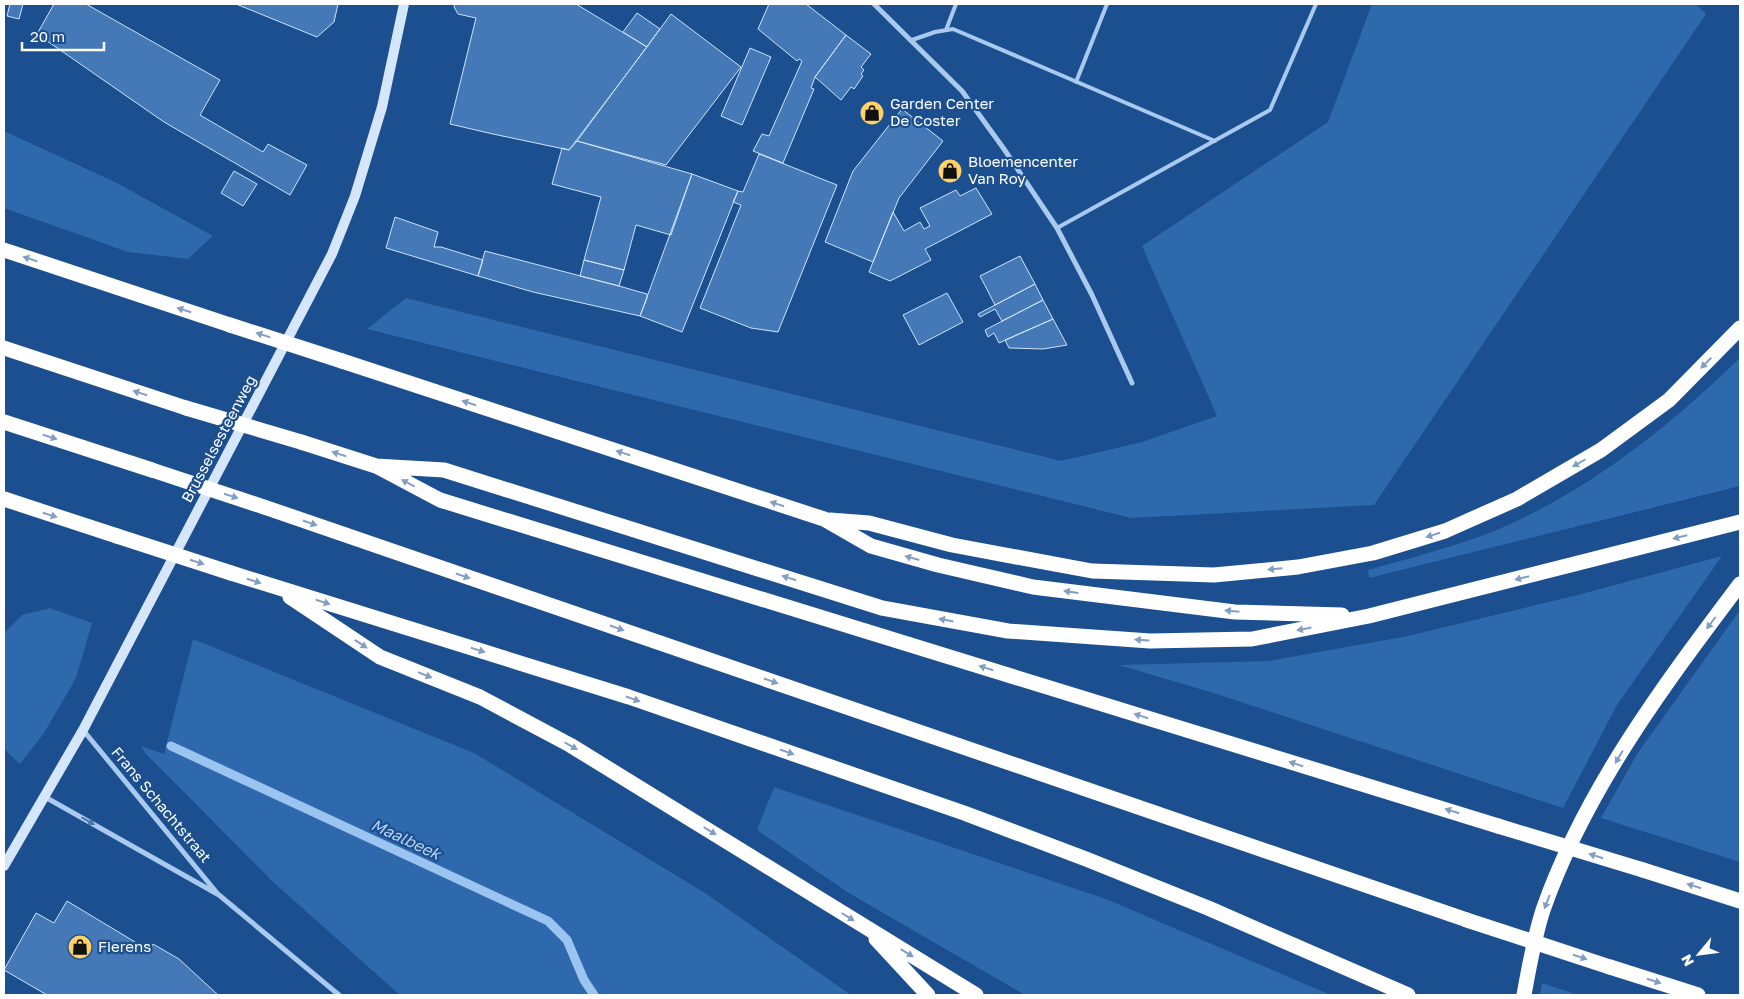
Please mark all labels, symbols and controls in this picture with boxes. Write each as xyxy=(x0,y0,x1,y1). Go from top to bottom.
scale bar xyxy=(22,20,105,52)
text: 20 m xyxy=(30,27,65,45)
place label: Garden Center De Coster xyxy=(890,94,994,129)
shop icon: Garden Center De Coster xyxy=(859,100,885,126)
place label: Bloemencenter Van Roy xyxy=(968,152,1078,187)
shop icon: Bloemencenter Van Roy xyxy=(937,158,963,184)
one-way arrow xyxy=(22,255,37,262)
one-way arrow xyxy=(176,305,191,313)
one-way arrow xyxy=(255,331,270,339)
one-way arrow xyxy=(1700,357,1712,369)
street label: Brusselsesteenweg xyxy=(177,372,259,505)
one-way arrow xyxy=(132,389,147,397)
one-way arrow xyxy=(461,398,476,406)
one-way arrow xyxy=(43,433,58,441)
one-way arrow xyxy=(615,449,630,457)
one-way arrow xyxy=(331,450,346,458)
one-way arrow xyxy=(1571,459,1586,467)
one-way arrow xyxy=(401,479,416,487)
one-way arrow xyxy=(224,493,239,501)
one-way arrow xyxy=(770,500,785,507)
one-way arrow xyxy=(43,511,58,519)
one-way arrow xyxy=(302,520,317,527)
one-way arrow xyxy=(1426,531,1441,539)
one-way arrow xyxy=(1672,533,1687,541)
one-way arrow xyxy=(905,553,920,561)
one-way arrow xyxy=(190,558,205,566)
one-way arrow xyxy=(1267,565,1283,573)
one-way arrow xyxy=(456,573,471,580)
one-way arrow xyxy=(781,574,796,582)
one-way arrow xyxy=(1515,574,1530,582)
one-way arrow xyxy=(246,577,261,585)
one-way arrow xyxy=(1063,588,1079,596)
one-way arrow xyxy=(316,599,331,607)
one-way arrow xyxy=(1224,607,1240,615)
one-way arrow xyxy=(938,615,954,623)
one-way arrow xyxy=(1706,616,1716,630)
one-way arrow xyxy=(610,625,625,633)
one-way arrow xyxy=(1295,625,1311,633)
one-way arrow xyxy=(1134,636,1150,644)
one-way arrow xyxy=(354,639,367,649)
one-way arrow xyxy=(471,647,486,655)
one-way arrow xyxy=(978,664,993,671)
one-way arrow xyxy=(418,672,433,679)
one-way arrow xyxy=(763,678,778,685)
one-way arrow xyxy=(626,695,641,703)
one-way arrow xyxy=(1133,711,1148,719)
one-way arrow xyxy=(565,742,578,751)
street label: Frans Schachtstraat xyxy=(108,743,215,866)
one-way arrow xyxy=(780,748,795,756)
one-way arrow xyxy=(1615,751,1624,764)
one-way arrow xyxy=(1289,759,1304,767)
one-way arrow xyxy=(1444,807,1459,815)
water label: Maalbeek xyxy=(368,814,446,865)
one-way arrow xyxy=(81,816,94,825)
one-way arrow xyxy=(703,827,716,836)
one-way arrow xyxy=(1589,852,1604,859)
one-way arrow xyxy=(1686,882,1701,890)
one-way arrow xyxy=(1542,895,1550,909)
one-way arrow xyxy=(841,912,855,921)
north arrow xyxy=(1674,929,1724,979)
shop icon: Fierens xyxy=(67,934,93,960)
place label: Fierens xyxy=(98,937,151,955)
one-way arrow xyxy=(900,948,913,957)
text: N xyxy=(1677,952,1697,969)
one-way arrow xyxy=(1572,954,1587,961)
one-way arrow xyxy=(1647,978,1662,986)

